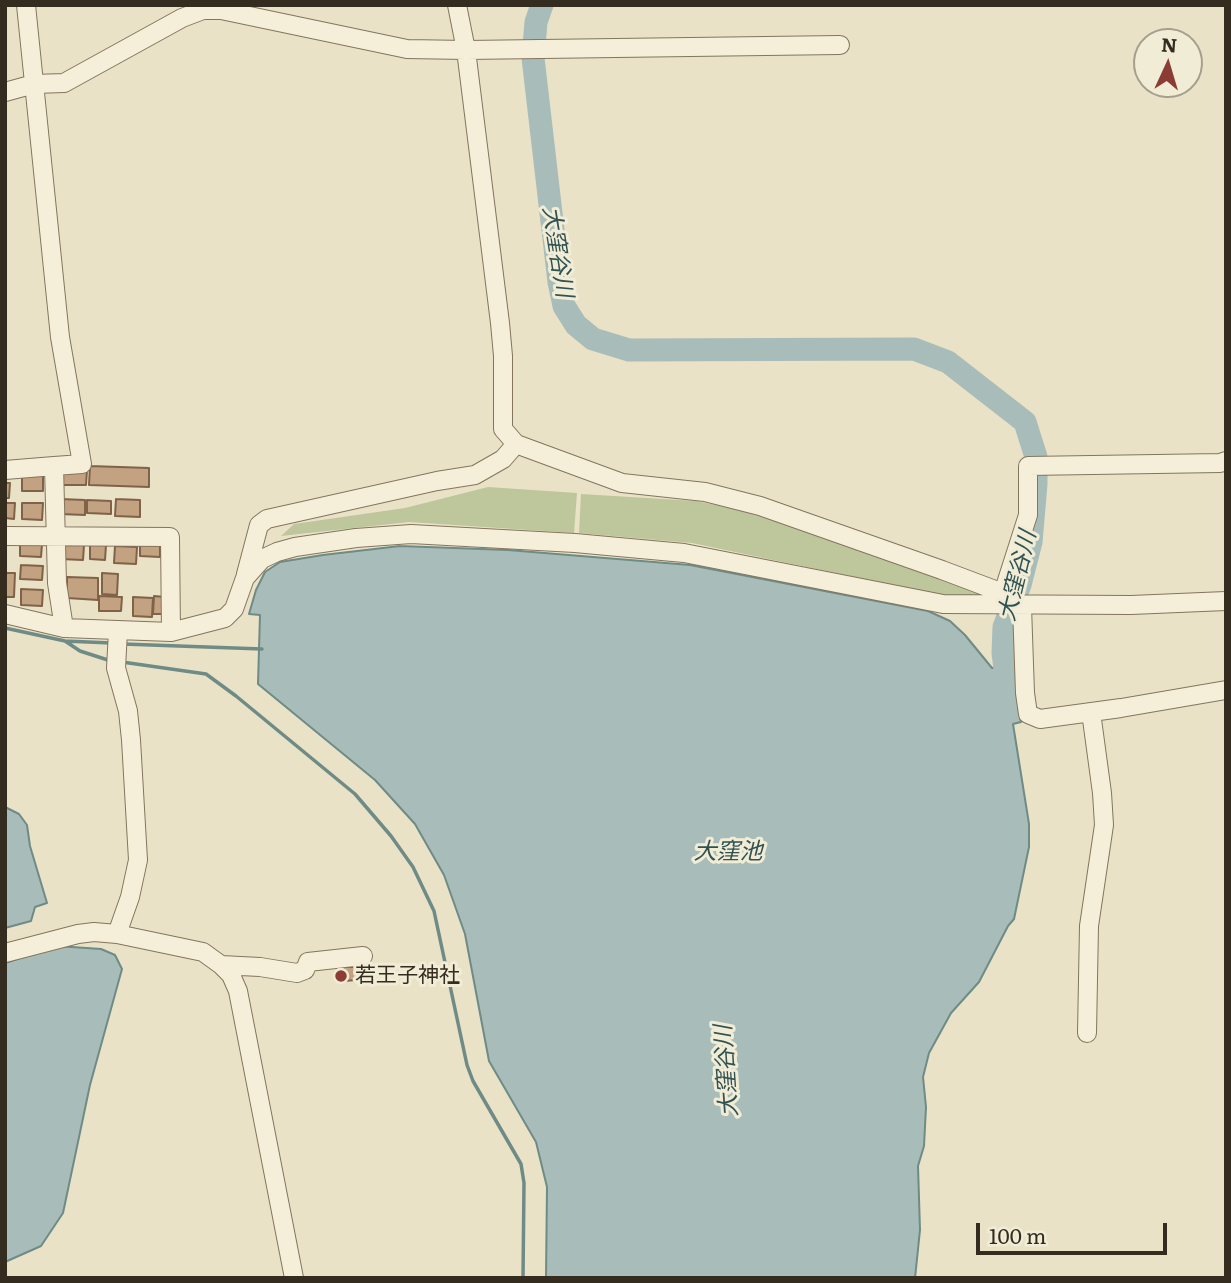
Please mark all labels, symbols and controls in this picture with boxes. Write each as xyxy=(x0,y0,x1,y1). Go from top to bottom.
north arrow xyxy=(1133,28,1203,98)
text: N xyxy=(1160,30,1178,59)
water label: 大窪谷川 xyxy=(536,204,578,300)
water label: 大窪谷川 xyxy=(993,528,1043,624)
water label: 大窪池 xyxy=(694,838,762,866)
place label: 若王子神社 xyxy=(355,963,460,989)
marker: 若王子神社 xyxy=(333,968,349,984)
water label: 大窪谷川 xyxy=(710,1024,744,1118)
scale bar xyxy=(979,1210,1170,1254)
text: 100 m xyxy=(989,1219,1046,1250)

